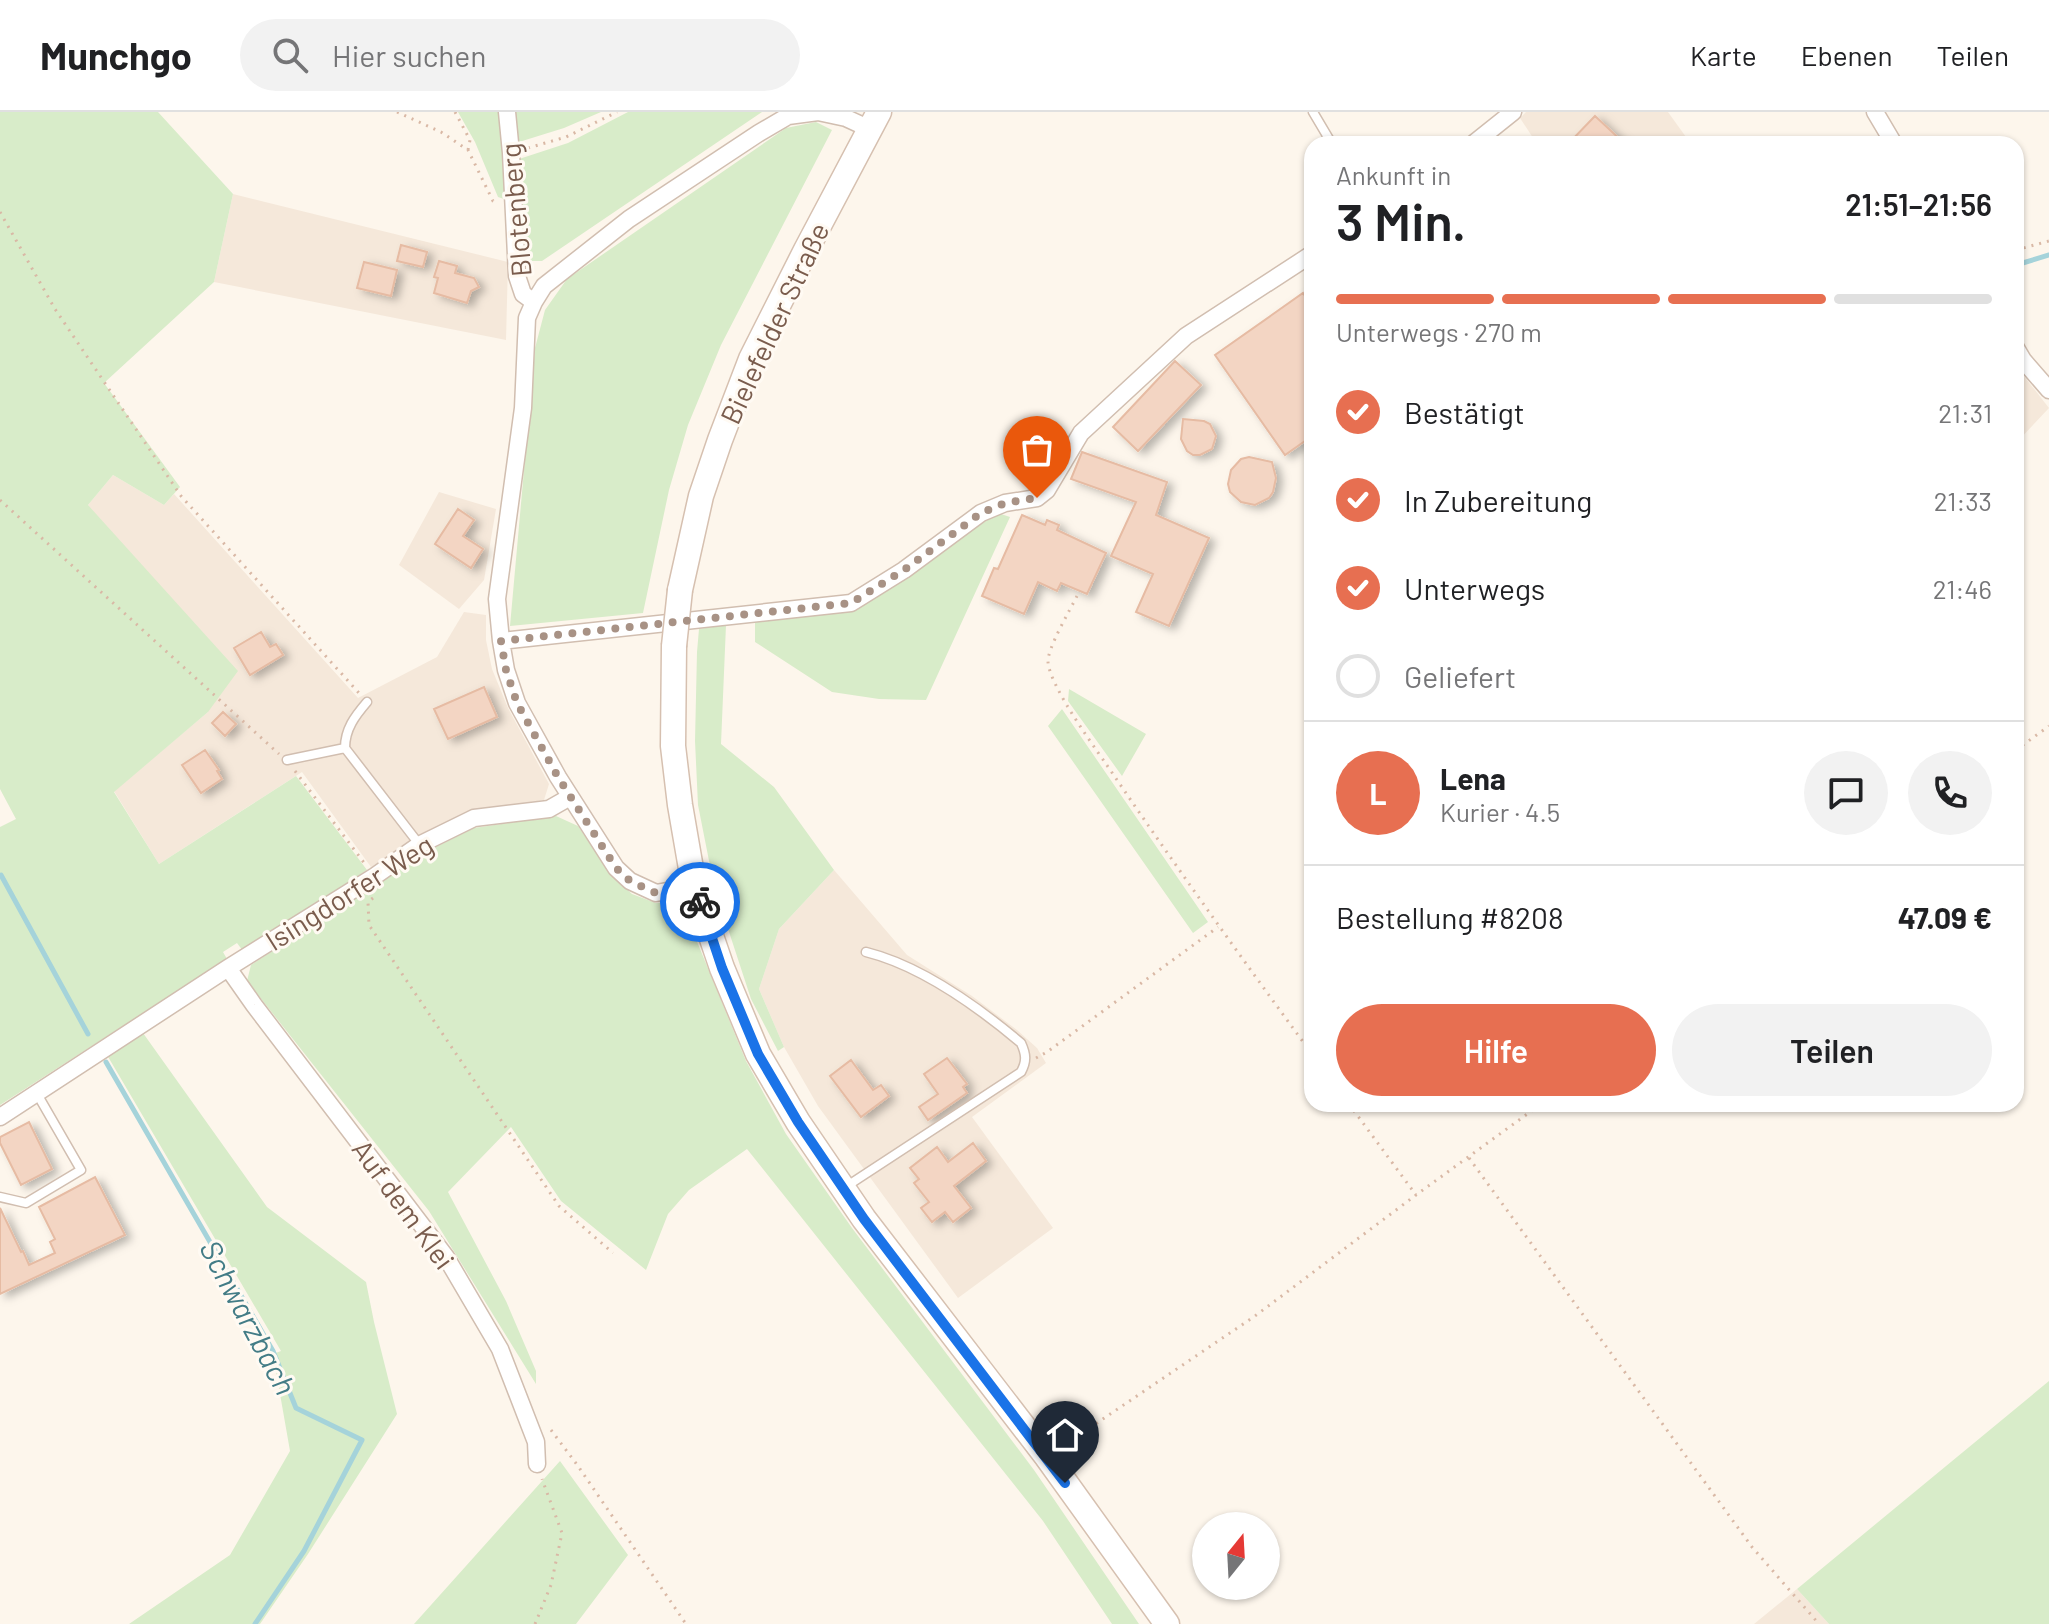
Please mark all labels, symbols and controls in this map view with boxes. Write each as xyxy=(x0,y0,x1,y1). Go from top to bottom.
search box xyxy=(240,19,800,91)
text: Munchgo xyxy=(40,32,192,78)
icon: search xyxy=(268,33,312,77)
text: Hier suchen xyxy=(332,37,486,73)
text: Karte xyxy=(1690,38,1757,72)
text: Ebenen xyxy=(1801,38,1893,72)
text: Teilen xyxy=(1937,38,2009,72)
street label: Blotenberg xyxy=(492,142,538,278)
text: Ankunft in xyxy=(1336,159,1451,190)
text: 21:51–21:56 xyxy=(1845,186,1992,222)
text: 3 Min. xyxy=(1336,189,1466,251)
street label: Bielefelder Straße xyxy=(712,217,836,429)
text: Unterwegs · 270 m xyxy=(1336,316,1542,347)
icon: check xyxy=(1336,390,1380,434)
text: Bestätigt xyxy=(1404,394,1525,430)
text: 21:31 xyxy=(1938,397,1992,428)
pin xyxy=(1003,416,1071,498)
icon: bag xyxy=(1015,428,1059,472)
icon: check xyxy=(1336,478,1380,522)
text: In Zubereitung xyxy=(1404,482,1592,518)
text: 21:33 xyxy=(1934,485,1992,516)
icon: check xyxy=(1336,566,1380,610)
text: Unterwegs xyxy=(1404,570,1545,606)
text: 21:46 xyxy=(1933,573,1992,604)
text: Geliefert xyxy=(1404,658,1516,694)
button: chat xyxy=(1804,751,1888,835)
button: phone xyxy=(1908,751,1992,835)
text: Lena xyxy=(1440,760,1506,796)
text: L xyxy=(1369,775,1387,811)
text: Kurier · 4.5 xyxy=(1440,796,1560,827)
street label: Isingdorfer Weg xyxy=(259,827,439,957)
courier xyxy=(660,862,740,942)
icon: bike xyxy=(678,880,722,924)
text: Bestellung #8208 xyxy=(1336,899,1564,935)
text: 47.09 € xyxy=(1898,899,1992,935)
button: Hilfe xyxy=(1336,1004,1656,1096)
button: Teilen xyxy=(1672,1004,1992,1096)
street label: Auf dem Klei xyxy=(346,1132,462,1276)
water label: Schwarzbach xyxy=(193,1234,305,1400)
pin xyxy=(1031,1401,1099,1483)
icon: home xyxy=(1043,1413,1087,1457)
north arrow xyxy=(1192,1512,1280,1600)
map controls xyxy=(1192,1512,1280,1600)

